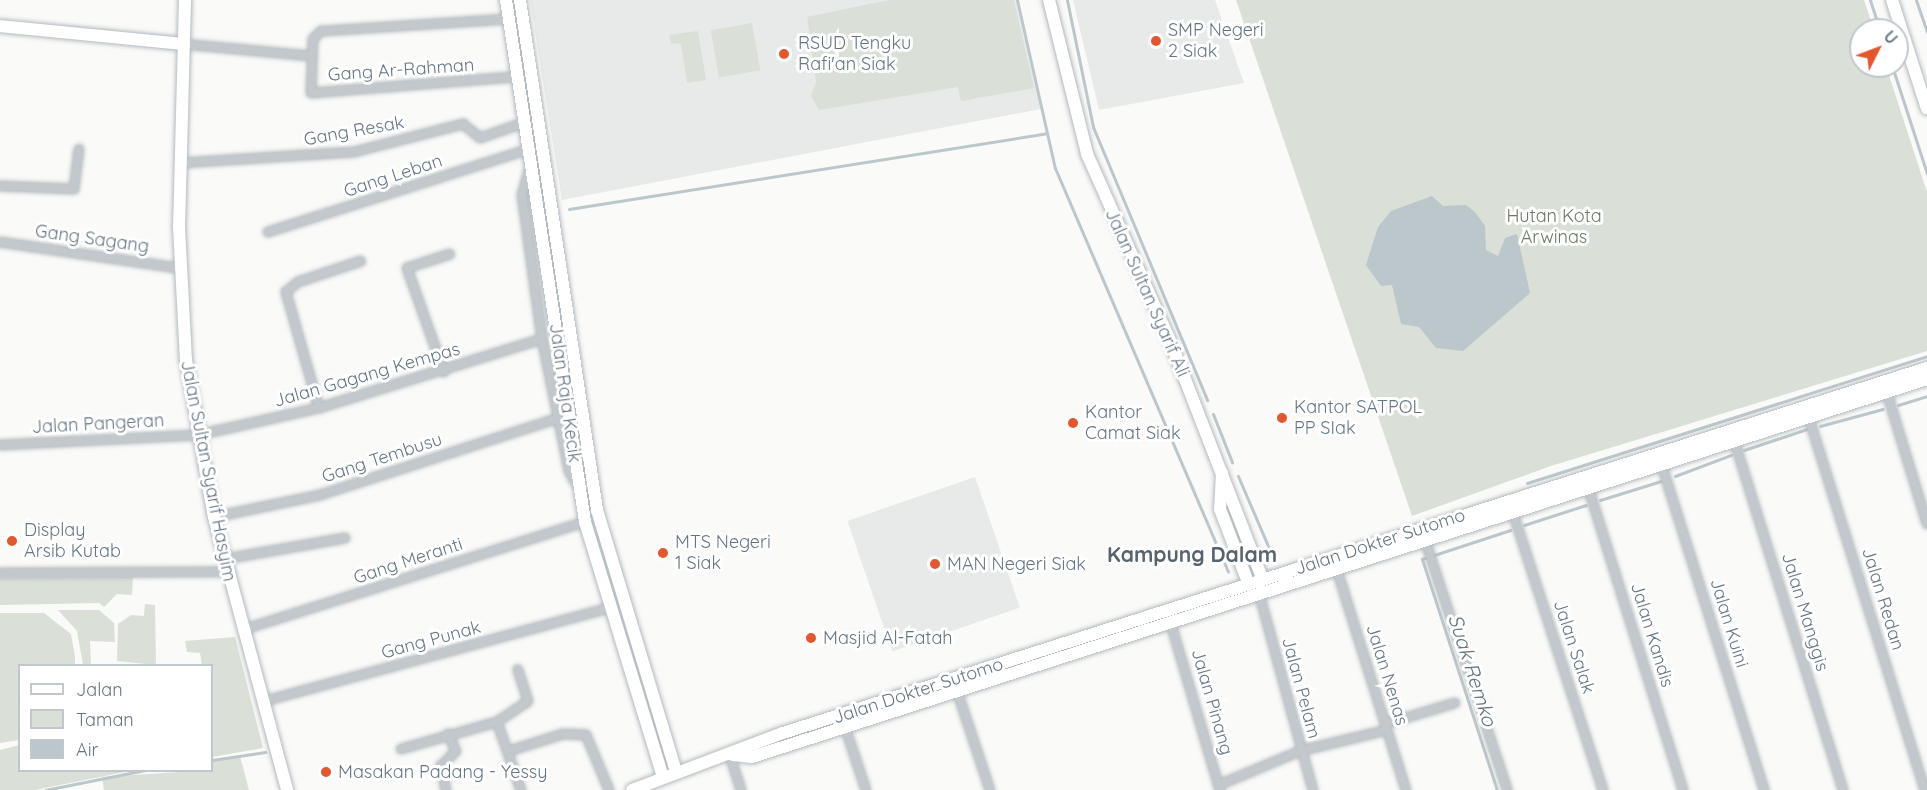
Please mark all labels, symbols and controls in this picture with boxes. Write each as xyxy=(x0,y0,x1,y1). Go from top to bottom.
north arrow xyxy=(1849,18,1909,78)
place label: SMP Negeri 2 Siak xyxy=(1168,20,1264,63)
text: U xyxy=(1880,26,1902,48)
place label: RSUD Tengku Rafi'an Siak xyxy=(798,33,911,76)
marker: SMP Negeri 2 Siak xyxy=(1149,34,1163,48)
marker: RSUD Tengku Rafi'an Siak xyxy=(775,45,793,63)
street label: Gang Ar-Rahman xyxy=(327,54,475,86)
street label: Gang Resak xyxy=(302,112,406,150)
street label: Gang Leban xyxy=(341,150,445,202)
street label: Jalan Sultan Syarif Ali xyxy=(1100,206,1194,380)
park label: Hutan Kota Arwinas xyxy=(1506,206,1602,248)
street label: Gang Sagang xyxy=(34,220,150,258)
street label: Jalan Raja Kecik xyxy=(545,322,585,464)
street label: Jalan Gagang Kempas xyxy=(272,338,462,412)
street label: Jalan Sultan Syarif Hasyim xyxy=(176,359,240,583)
place label: Kantor SATPOL PP SIak xyxy=(1294,397,1422,440)
place label: Kantor Camat Siak xyxy=(1085,402,1181,444)
street label: Jalan Pangeran xyxy=(31,410,165,438)
marker: Kantor SATPOL PP SIak xyxy=(1275,411,1289,425)
marker: Kantor Camat Siak xyxy=(1066,416,1080,430)
street label: Gang Tembusu xyxy=(319,428,445,488)
street label: Jalan Dokter Sutomo xyxy=(1292,504,1468,580)
place label: Display Arsib Kutab xyxy=(24,520,121,562)
place label: MTS Negeri 1 Siak xyxy=(675,532,771,574)
street label: Gang Meranti xyxy=(351,533,465,589)
marker: Display Arsib Kutab xyxy=(5,534,19,548)
district label: Kampung Dalam xyxy=(1107,541,1277,567)
street label: Jalan Redan xyxy=(1857,545,1909,653)
marker: MTS Negeri 1 Siak xyxy=(656,546,670,560)
street label: Jalan Manggis xyxy=(1777,550,1833,674)
place label: MAN Negeri Siak xyxy=(947,553,1086,575)
marker: MAN Negeri Siak xyxy=(928,557,942,571)
street label: Jalan Kuini xyxy=(1705,576,1753,670)
street label: Jalan Kandis xyxy=(1626,580,1678,690)
street label: Jalan Salak xyxy=(1549,597,1599,697)
water label: Suak Remko xyxy=(1444,611,1502,729)
street label: Gang Punak xyxy=(379,616,483,664)
street label: Jalan Nenas xyxy=(1361,622,1413,728)
place label: Masjid Al-Fatah xyxy=(823,627,953,649)
marker: Masjid Al-Fatah xyxy=(804,631,818,645)
street label: Jalan Pelam xyxy=(1277,635,1325,741)
street label: Jalan Pinang xyxy=(1187,647,1237,757)
street label: Jalan Dokter Sutomo xyxy=(830,653,1006,729)
legend xyxy=(18,664,213,772)
text: Jalan xyxy=(76,678,123,701)
text: Taman xyxy=(76,708,134,731)
text: Air xyxy=(76,738,98,761)
place label: Masakan Padang - Yessy xyxy=(338,761,548,783)
marker: Masakan Padang - Yessy xyxy=(319,765,333,779)

